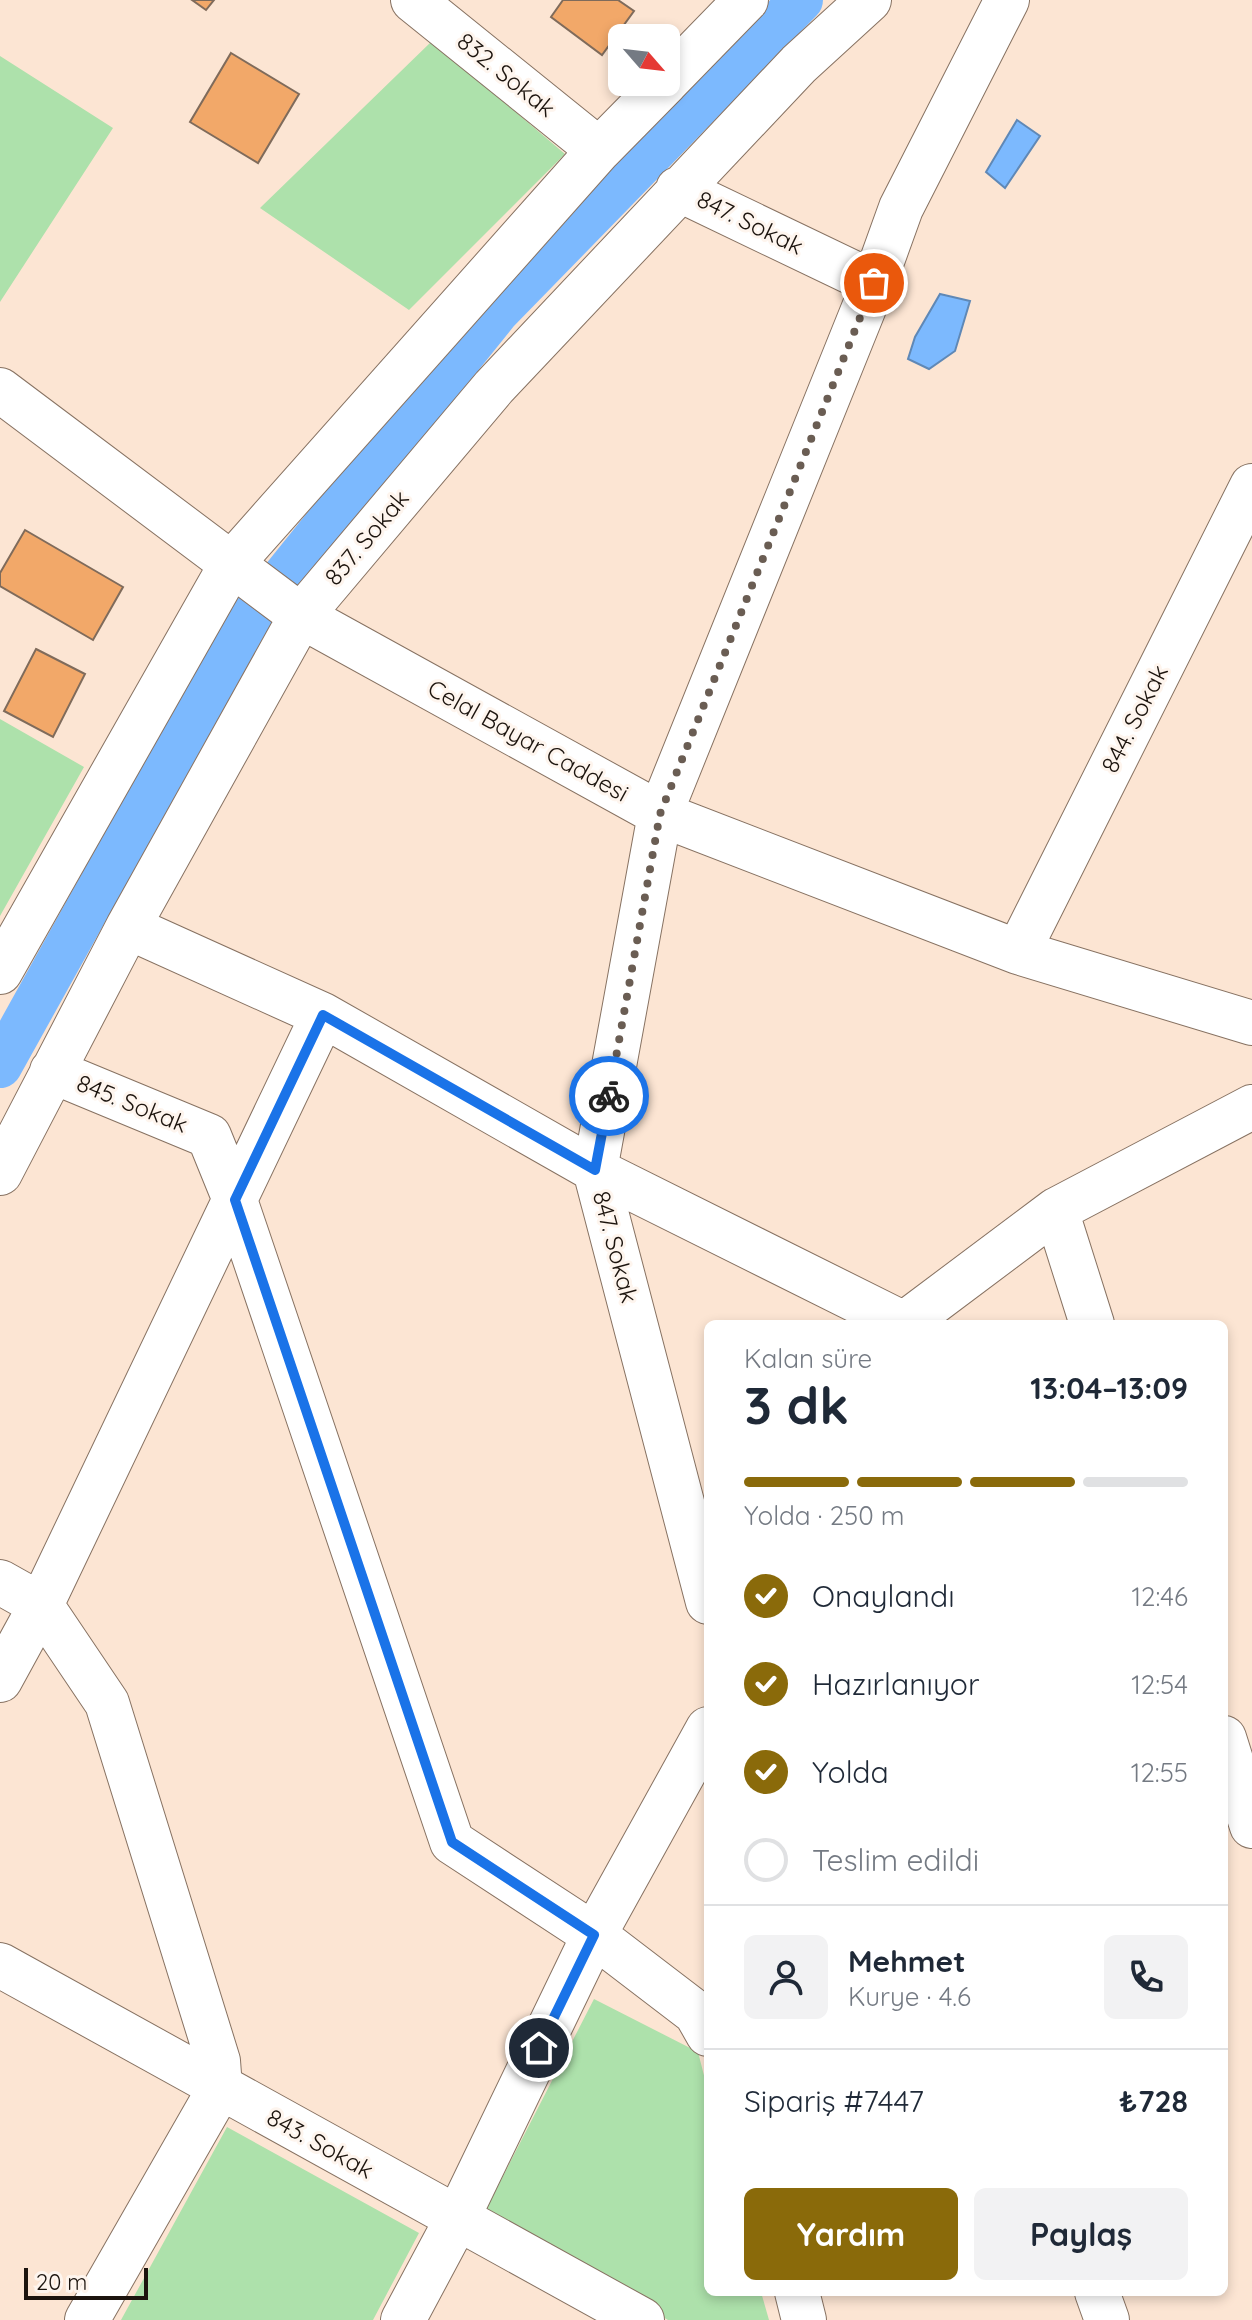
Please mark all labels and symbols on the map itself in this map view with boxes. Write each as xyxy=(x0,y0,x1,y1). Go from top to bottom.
north arrow xyxy=(608,24,680,96)
street label: 832. Sokak xyxy=(451,25,562,123)
street label: 847. Sokak xyxy=(692,183,809,261)
pin xyxy=(840,249,908,317)
street label: 837. Sokak xyxy=(318,484,415,591)
street label: 844. Sokak xyxy=(1094,659,1174,778)
street label: Celal Bayar Caddesi xyxy=(423,673,634,808)
courier xyxy=(569,1056,649,1136)
street label: 845. Sokak xyxy=(72,1067,192,1139)
street label: 847. Sokak xyxy=(587,1187,645,1306)
pin xyxy=(505,2014,573,2082)
street label: 843. Sokak xyxy=(262,2102,379,2185)
scale bar xyxy=(24,2264,148,2300)

